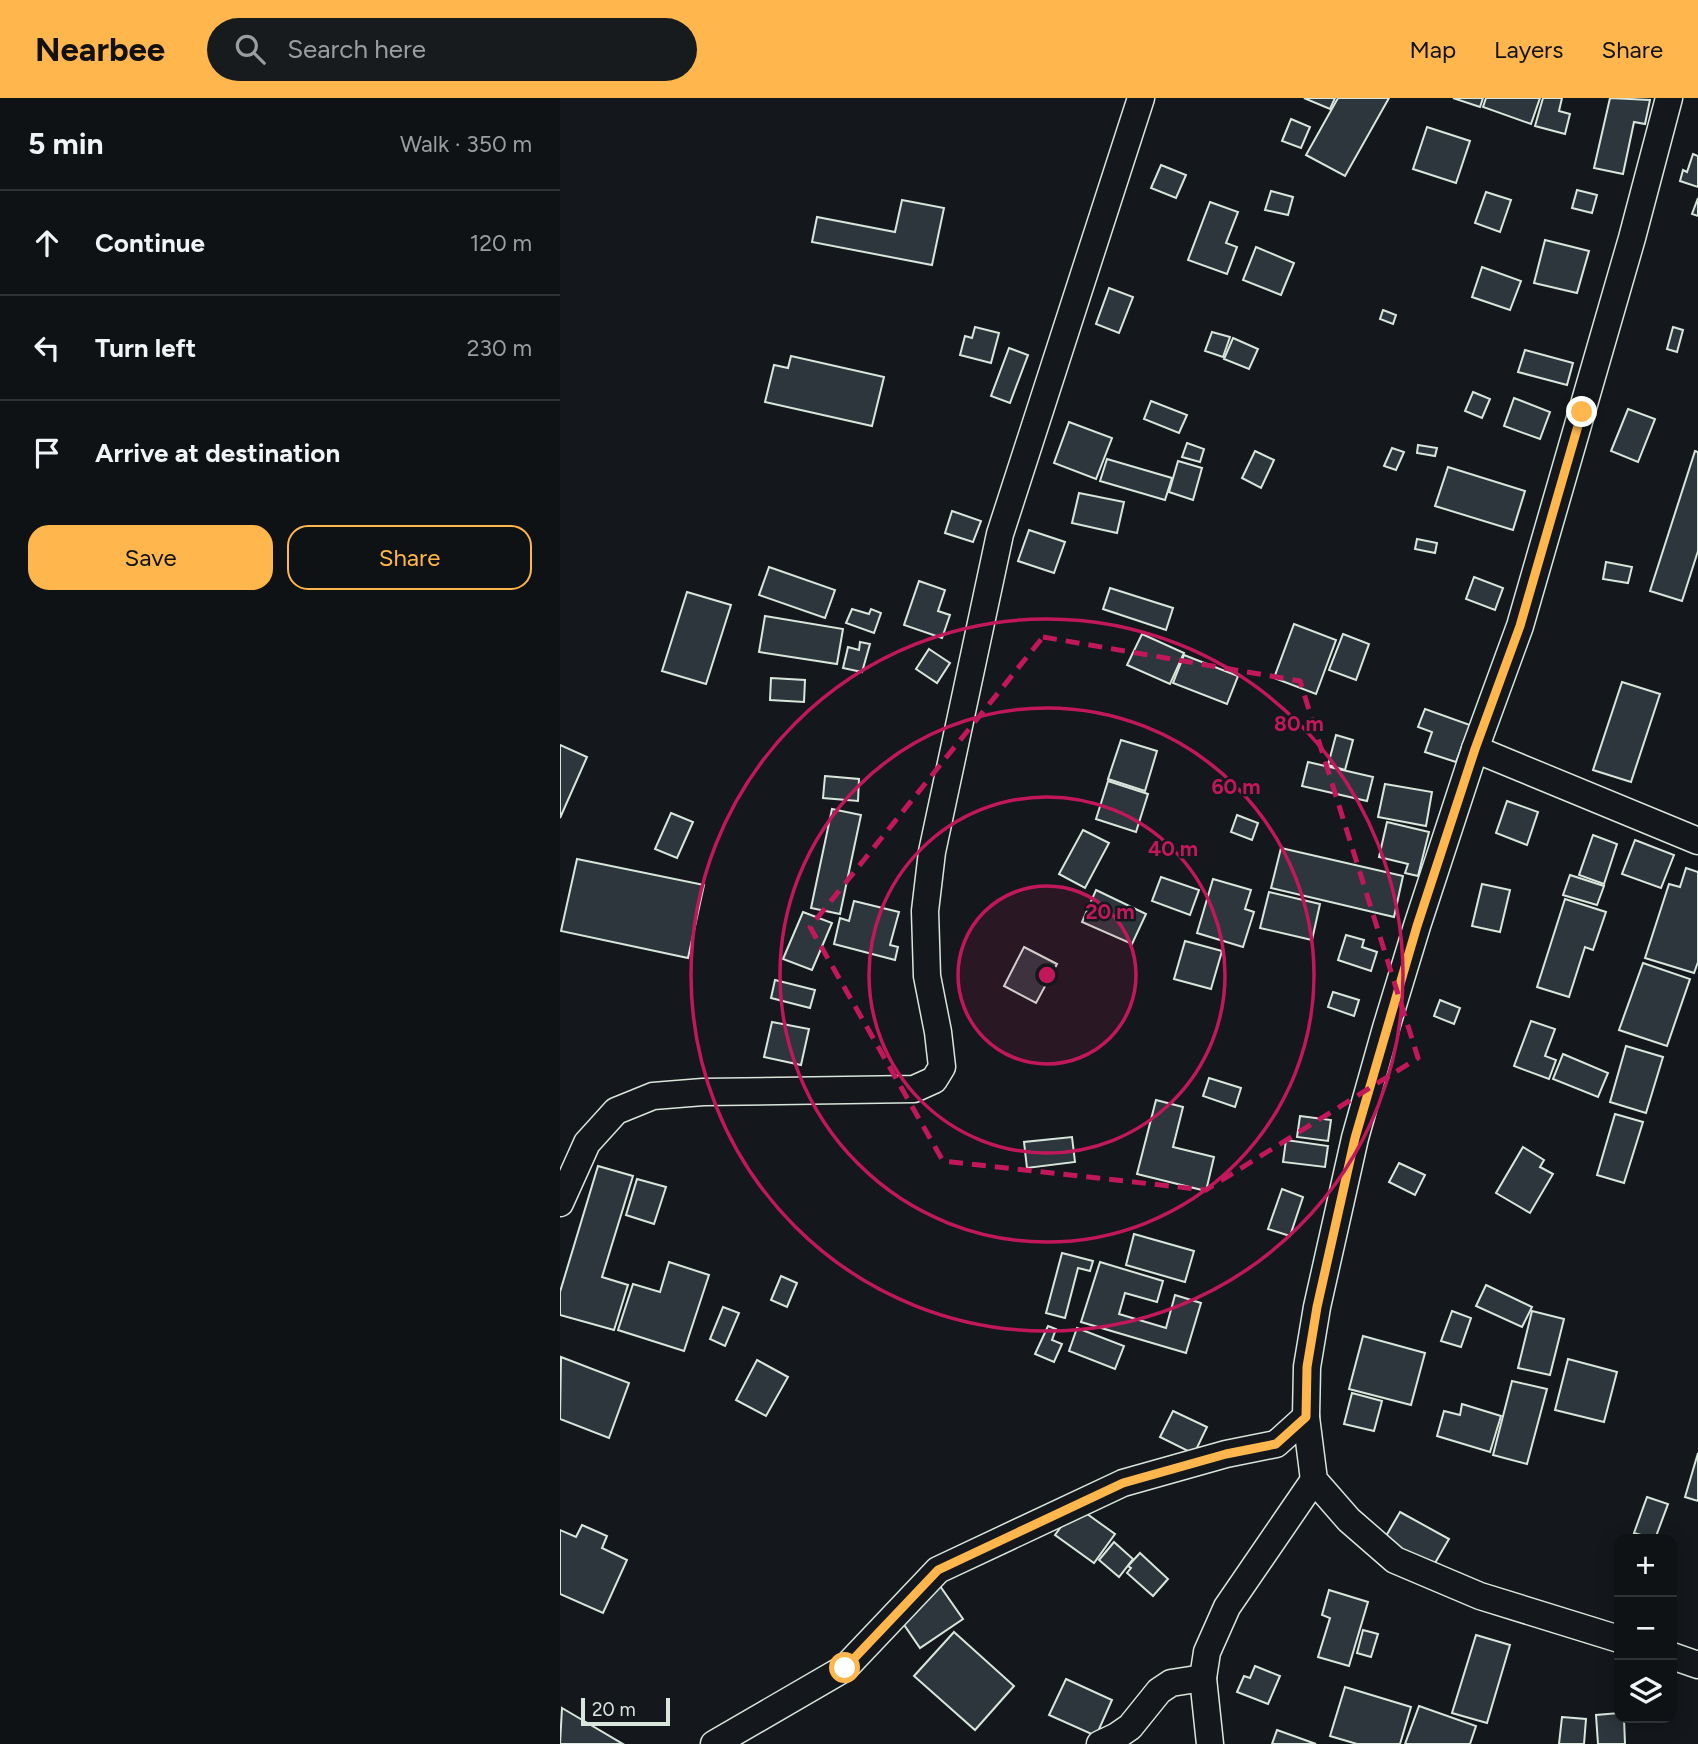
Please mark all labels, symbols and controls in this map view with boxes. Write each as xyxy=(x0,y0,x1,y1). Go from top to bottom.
search box xyxy=(207,18,697,81)
text: Nearbee xyxy=(35,30,165,69)
icon: search xyxy=(231,30,269,68)
text: Search here xyxy=(287,33,426,65)
text: Map xyxy=(1409,35,1456,64)
text: Layers xyxy=(1494,35,1563,64)
text: Share xyxy=(1601,35,1663,64)
text: 5 min xyxy=(28,125,104,162)
text: Walk · 350 m xyxy=(400,130,532,158)
icon: ahead xyxy=(28,224,66,262)
text: Continue xyxy=(95,227,205,259)
text: 120 m xyxy=(470,229,532,257)
icon: left xyxy=(28,329,66,367)
text: Turn left xyxy=(95,332,196,364)
text: 230 m xyxy=(467,334,532,362)
route end xyxy=(1566,396,1597,427)
icon: arrive xyxy=(28,434,66,472)
text: Arrive at destination xyxy=(95,437,340,469)
button: Save xyxy=(28,525,273,590)
button: Share xyxy=(287,525,532,590)
text: 80 m xyxy=(1274,711,1324,736)
text: 60 m xyxy=(1211,774,1261,799)
text: 40 m xyxy=(1148,836,1198,861)
text: 20 m xyxy=(1085,899,1135,924)
centre of rings xyxy=(1035,963,1059,987)
map controls xyxy=(1614,1534,1677,1723)
button: + xyxy=(1614,1534,1677,1597)
button: − xyxy=(1614,1597,1677,1660)
route start xyxy=(829,1652,860,1683)
button: layers xyxy=(1614,1660,1677,1723)
scale bar xyxy=(581,1695,670,1727)
text: 20 m xyxy=(592,1698,636,1721)

